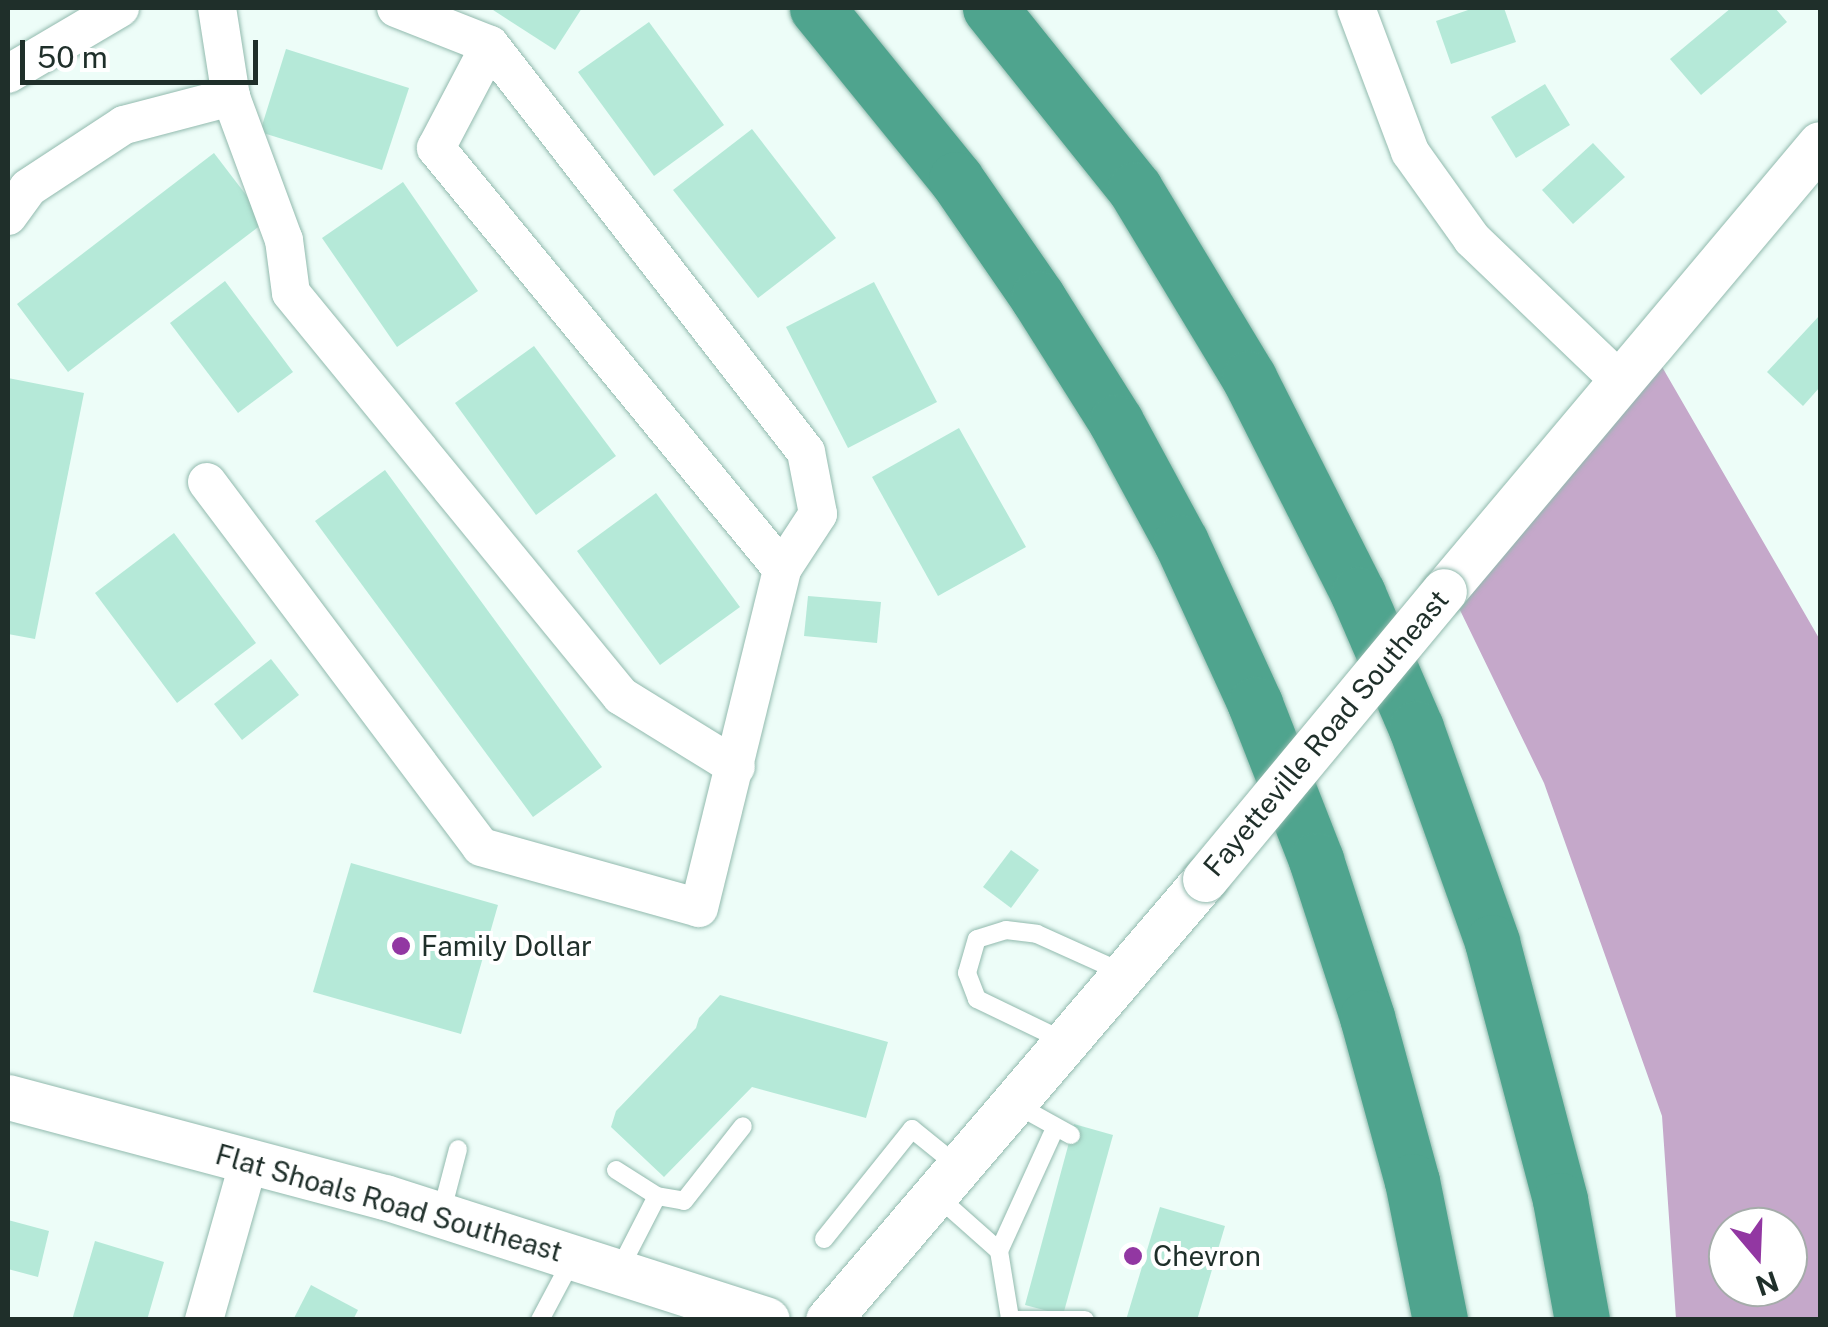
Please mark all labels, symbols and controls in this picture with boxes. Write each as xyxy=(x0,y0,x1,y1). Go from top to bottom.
scale bar xyxy=(25,20,262,82)
text: 50 m xyxy=(37,39,108,75)
street label: Fayetteville Road Southeast xyxy=(1196,583,1456,883)
place label: Family Dollar xyxy=(421,929,592,963)
marker: Family Dollar xyxy=(390,935,412,957)
street label: Flat Shoals Road Southeast xyxy=(212,1137,566,1269)
north arrow xyxy=(1708,1207,1808,1307)
place label: Chevron xyxy=(1153,1239,1261,1273)
marker: Chevron xyxy=(1122,1245,1144,1267)
text: N xyxy=(1752,1265,1783,1303)

